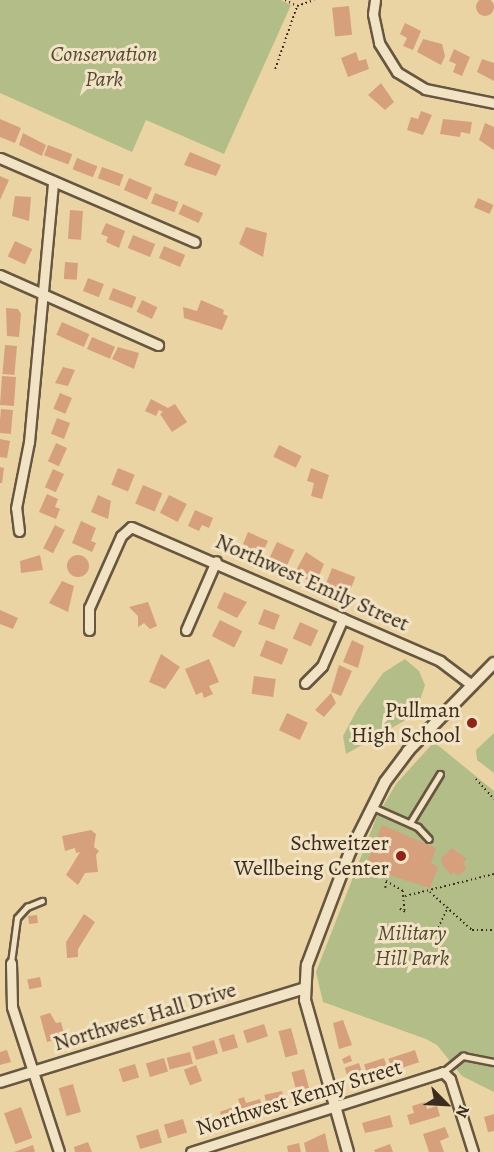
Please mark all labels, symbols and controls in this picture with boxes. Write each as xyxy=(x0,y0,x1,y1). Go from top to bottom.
park label: Conservation Park xyxy=(51,41,157,92)
street label: Northwest Emily Street xyxy=(211,528,413,638)
place label: Pullman High School xyxy=(351,697,460,748)
marker: Pullman High School xyxy=(465,716,479,730)
place label: Schweitzer Wellbeing Center xyxy=(234,830,389,882)
marker: Schweitzer Wellbeing Center xyxy=(394,849,408,863)
park label: Military Hill Park xyxy=(375,920,449,972)
street label: Northwest Hall Drive xyxy=(50,977,240,1057)
street label: Northwest Kenny Street xyxy=(193,1054,405,1142)
north arrow xyxy=(416,1074,476,1134)
text: N xyxy=(450,1102,475,1121)

